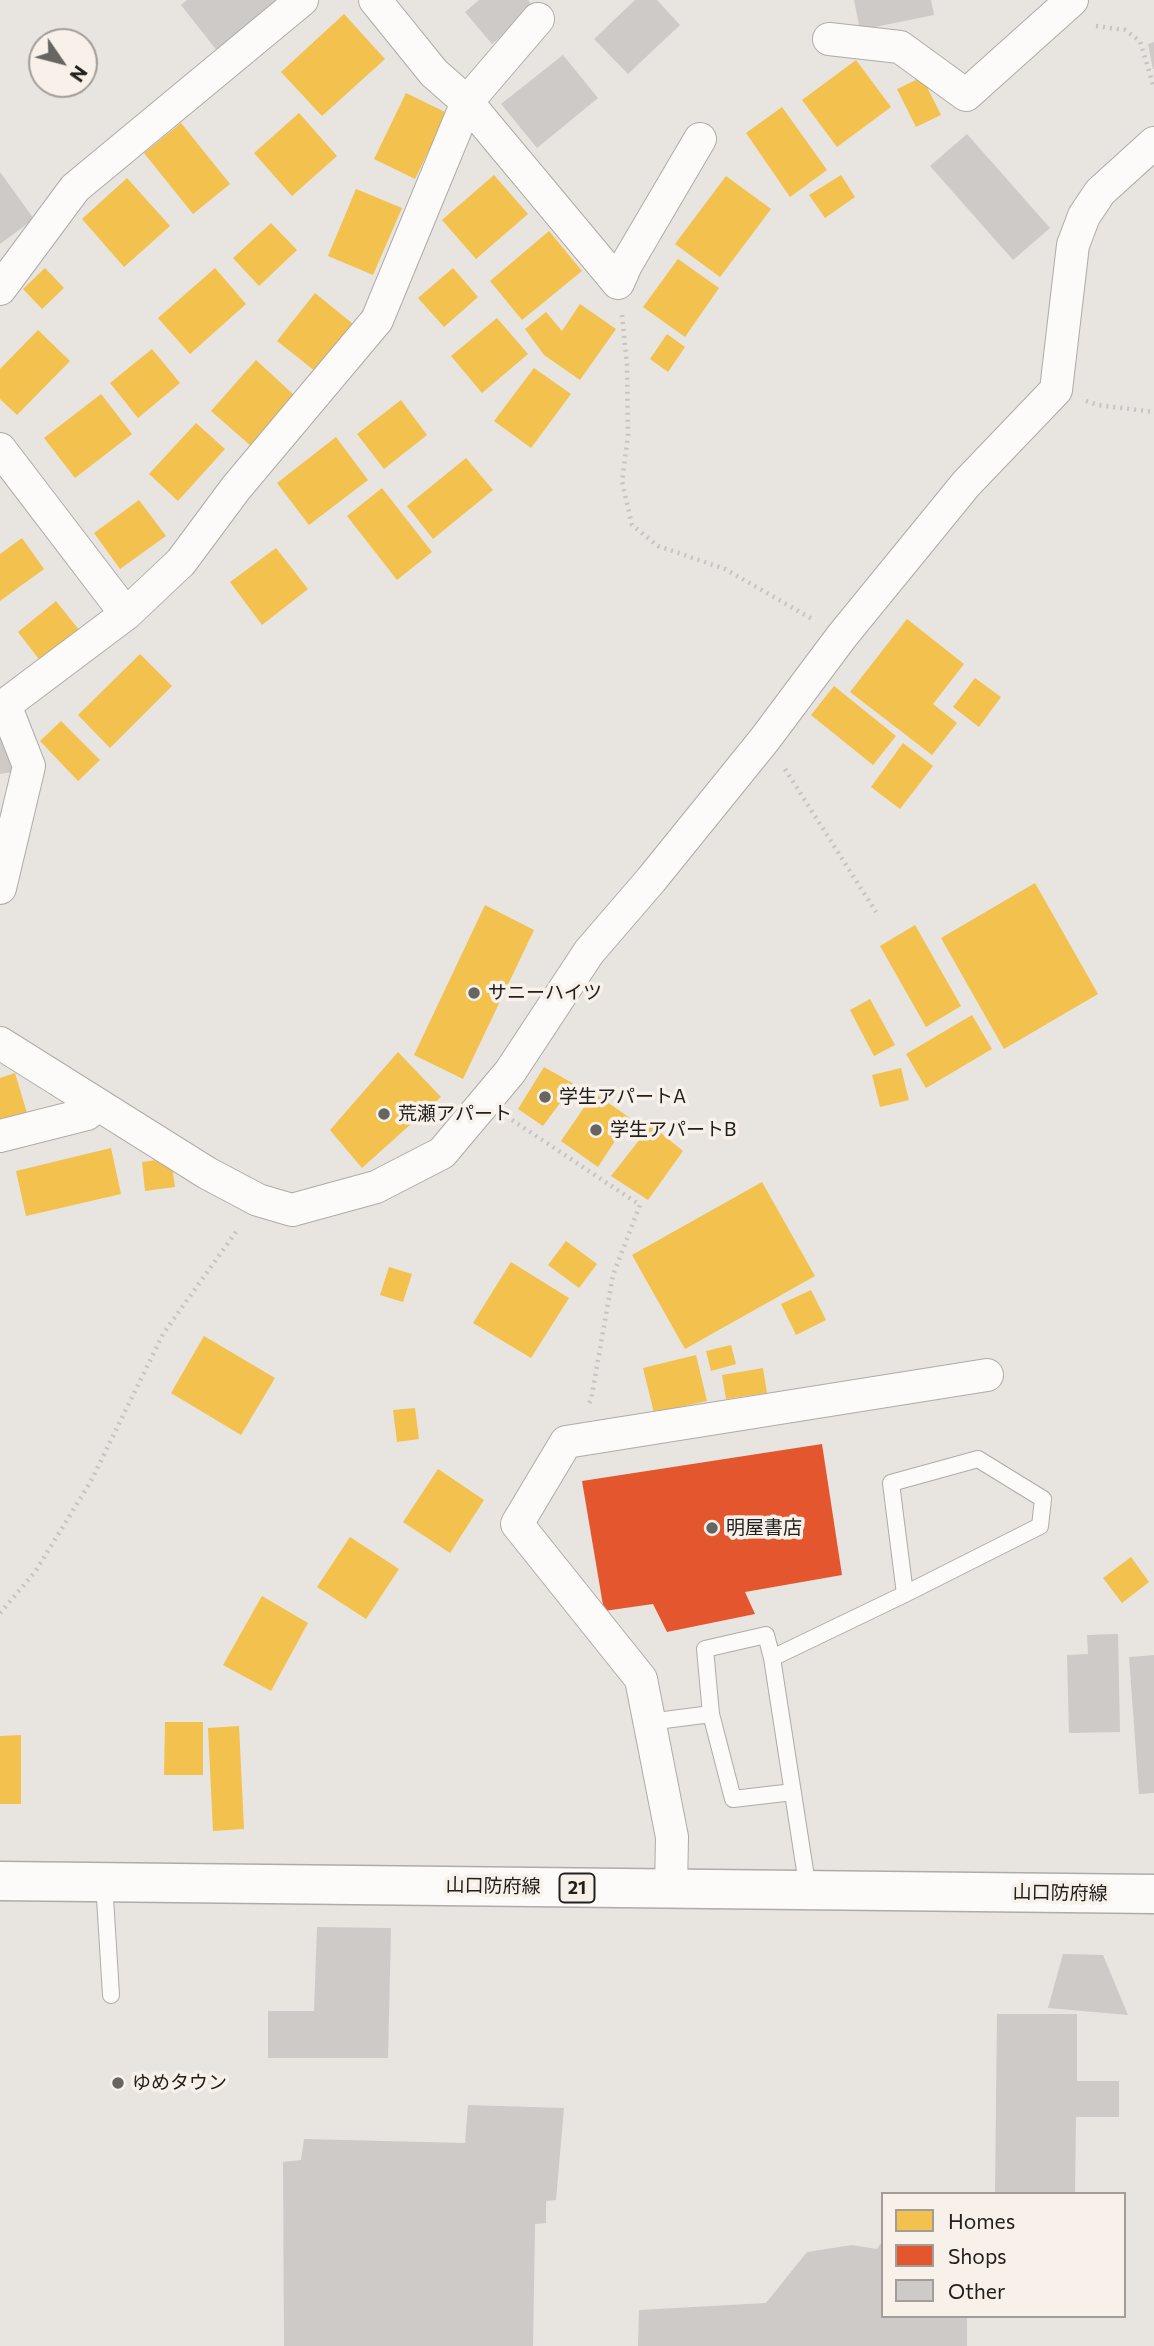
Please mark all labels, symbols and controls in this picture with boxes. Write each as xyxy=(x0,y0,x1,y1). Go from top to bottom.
north arrow xyxy=(28,28,98,98)
text: N xyxy=(65,62,92,87)
place label: サニーハイツ xyxy=(488,982,602,1004)
marker: サニーハイツ xyxy=(466,985,482,1001)
place label: 学生アパートA xyxy=(559,1086,686,1108)
marker: 学生アパートA xyxy=(537,1089,553,1105)
place label: 荒瀬アパート xyxy=(398,1103,512,1125)
marker: 荒瀬アパート xyxy=(376,1106,392,1122)
place label: 学生アパートB xyxy=(610,1119,736,1141)
marker: 学生アパートB xyxy=(588,1122,604,1138)
place label: 明屋書店 xyxy=(726,1517,802,1539)
marker: 明屋書店 xyxy=(704,1520,720,1536)
street label: 山口防府線 xyxy=(445,1874,541,1898)
road number: 21 xyxy=(560,1874,594,1902)
street label: 山口防府線 xyxy=(1012,1881,1108,1905)
place label: ゆめタウン xyxy=(132,2072,227,2094)
marker: ゆめタウン xyxy=(110,2075,126,2091)
legend xyxy=(881,2192,1126,2318)
text: Homes xyxy=(948,2208,1015,2233)
text: Shops xyxy=(948,2243,1007,2268)
text: Other xyxy=(948,2278,1005,2303)

